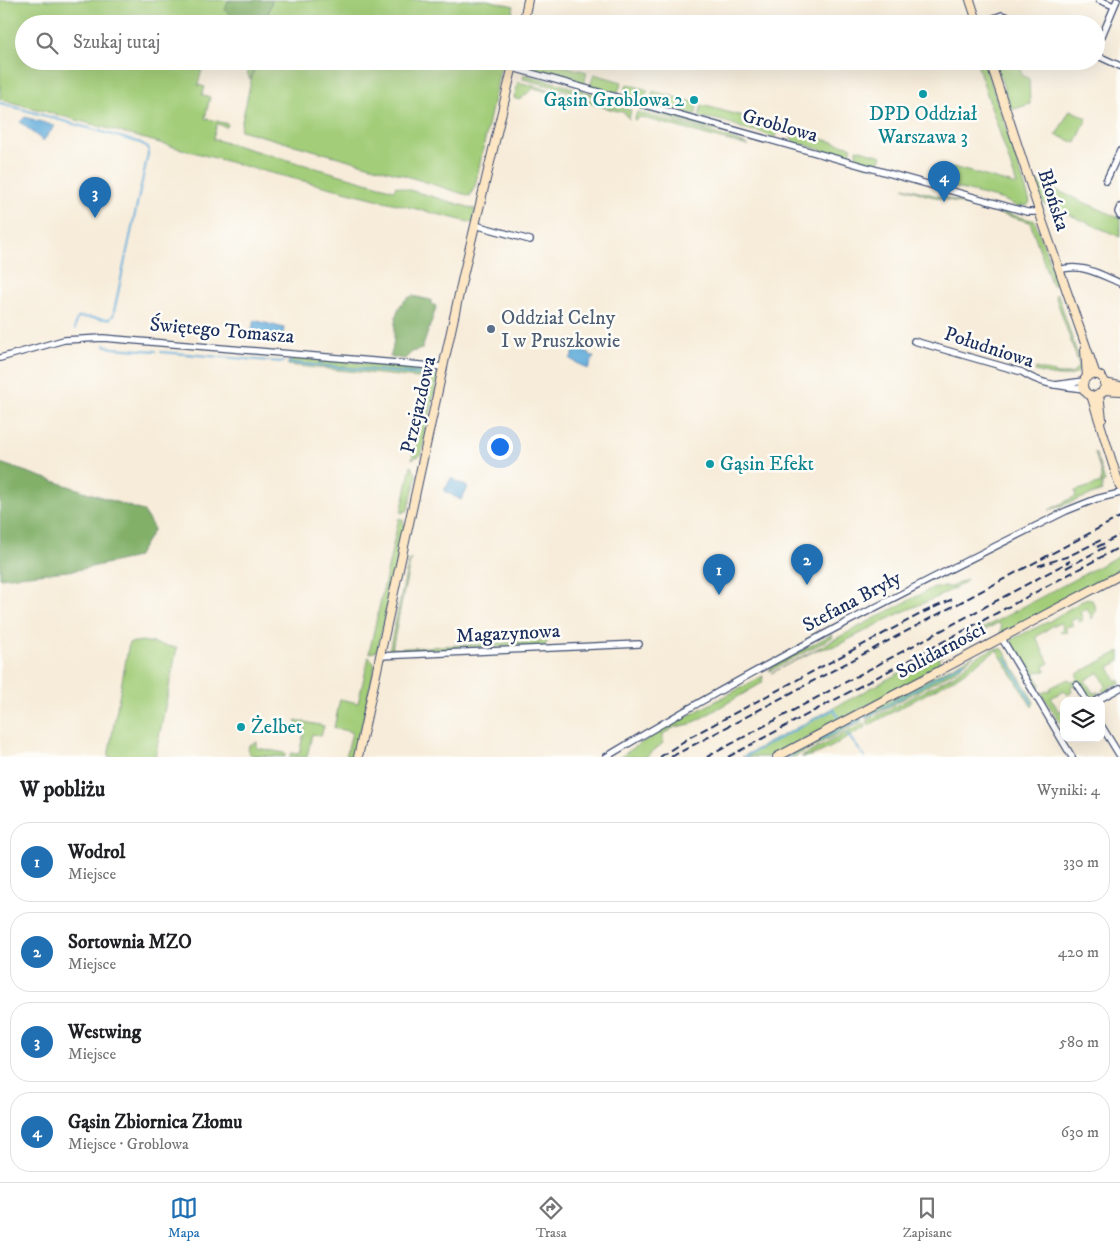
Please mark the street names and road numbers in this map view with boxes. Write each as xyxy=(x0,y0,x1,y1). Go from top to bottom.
street label: Groblowa xyxy=(739,103,821,149)
street label: Błońska xyxy=(1031,166,1075,235)
street label: Świętego Tomasza xyxy=(149,311,296,350)
street label: Południowa xyxy=(941,322,1038,374)
street label: Przejazdowa xyxy=(396,353,442,456)
street label: Stefana Bryły xyxy=(799,565,906,638)
street label: Solidarności xyxy=(892,617,990,685)
street label: Magazynowa xyxy=(455,619,561,649)

